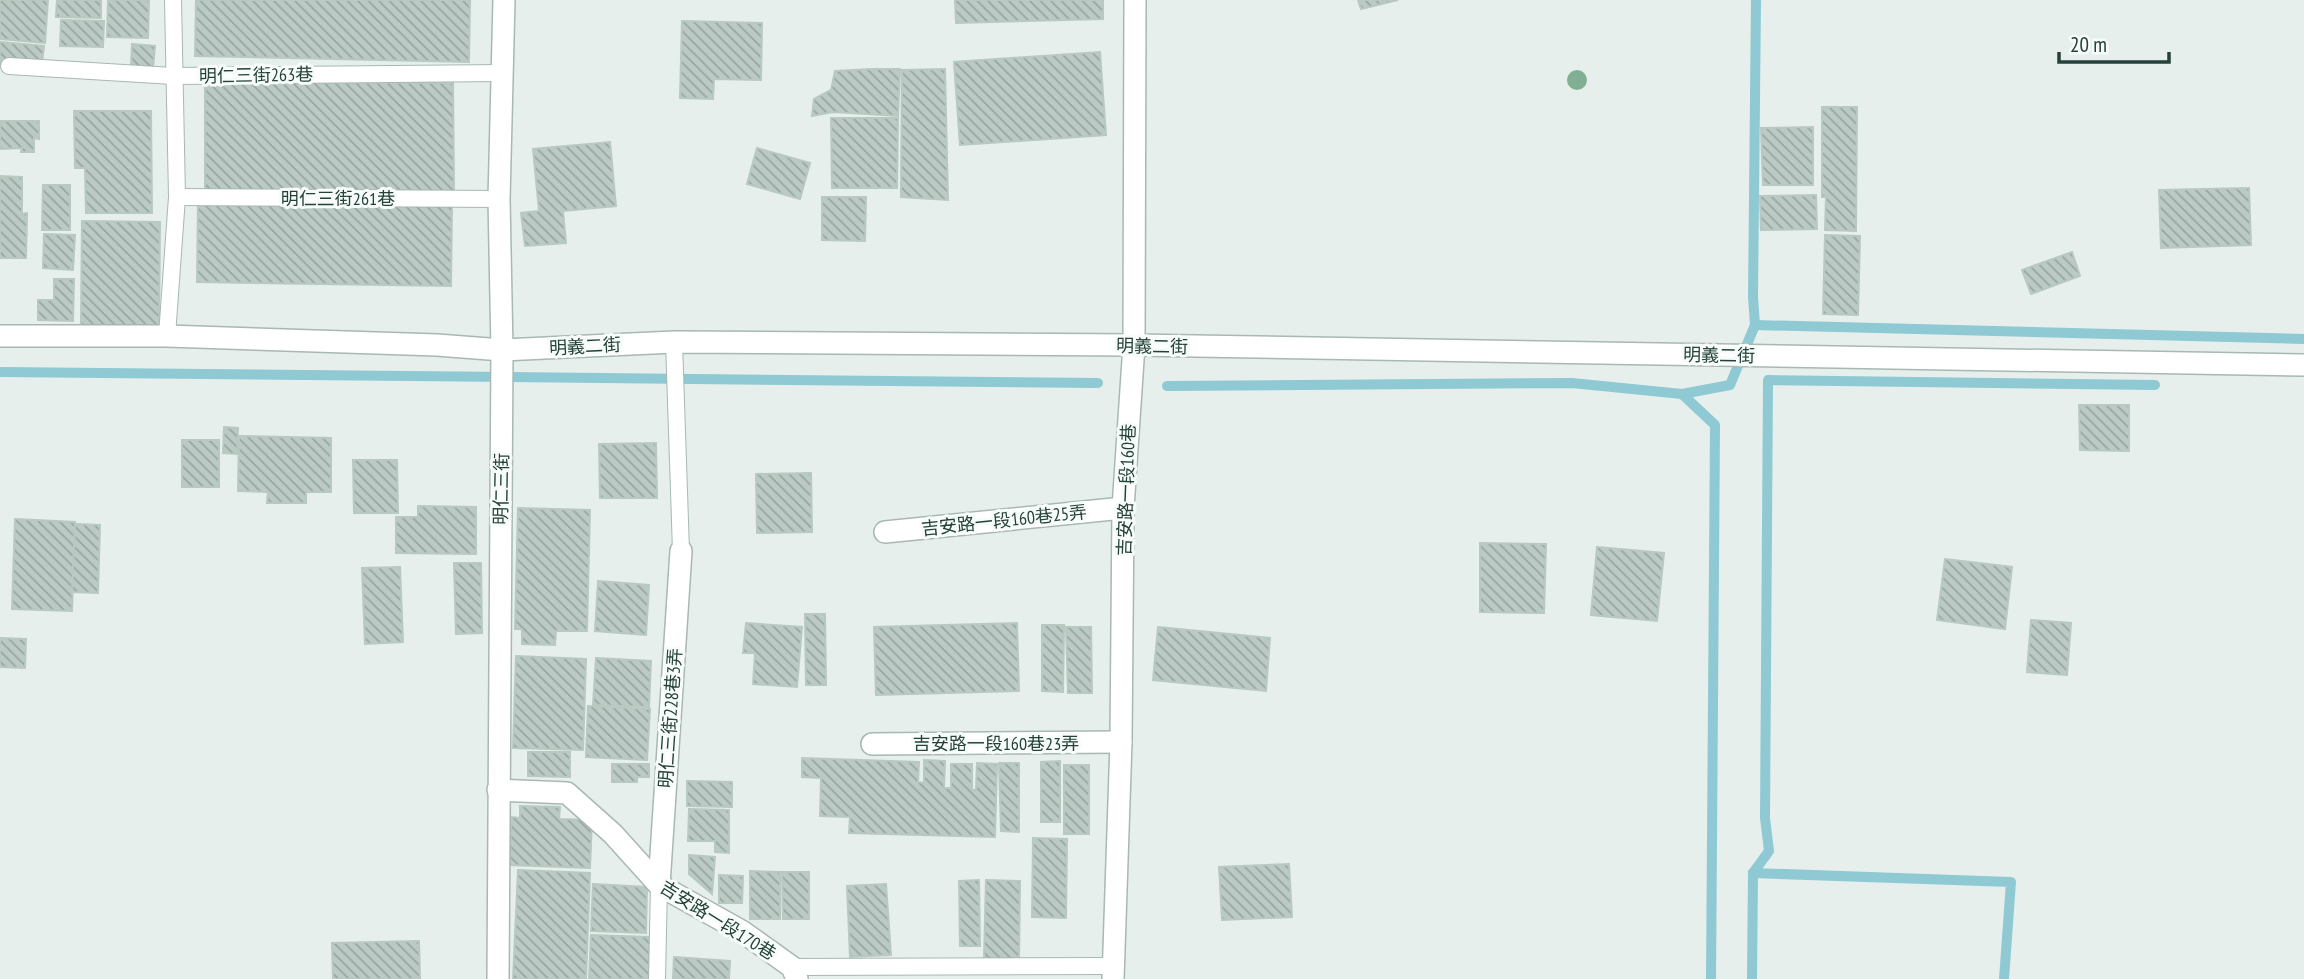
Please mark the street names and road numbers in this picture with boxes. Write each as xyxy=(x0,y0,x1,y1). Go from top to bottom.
street label: 明仁三街263巷 xyxy=(199,63,313,87)
street label: 明仁三街261巷 xyxy=(281,187,395,210)
street label: 明義二街 xyxy=(548,333,622,359)
street label: 明義二街 xyxy=(1116,334,1188,358)
street label: 明義二街 xyxy=(1683,343,1755,367)
street label: 吉安路一段160巷 xyxy=(1112,423,1140,557)
street label: 明仁三街 xyxy=(489,453,513,525)
street label: 吉安路一段160巷25弄 xyxy=(920,500,1088,540)
street label: 明仁三街228巷3弄 xyxy=(654,647,686,789)
street label: 吉安路一段160巷23弄 xyxy=(913,732,1079,755)
street label: 吉安路一段170巷 xyxy=(656,875,780,965)

